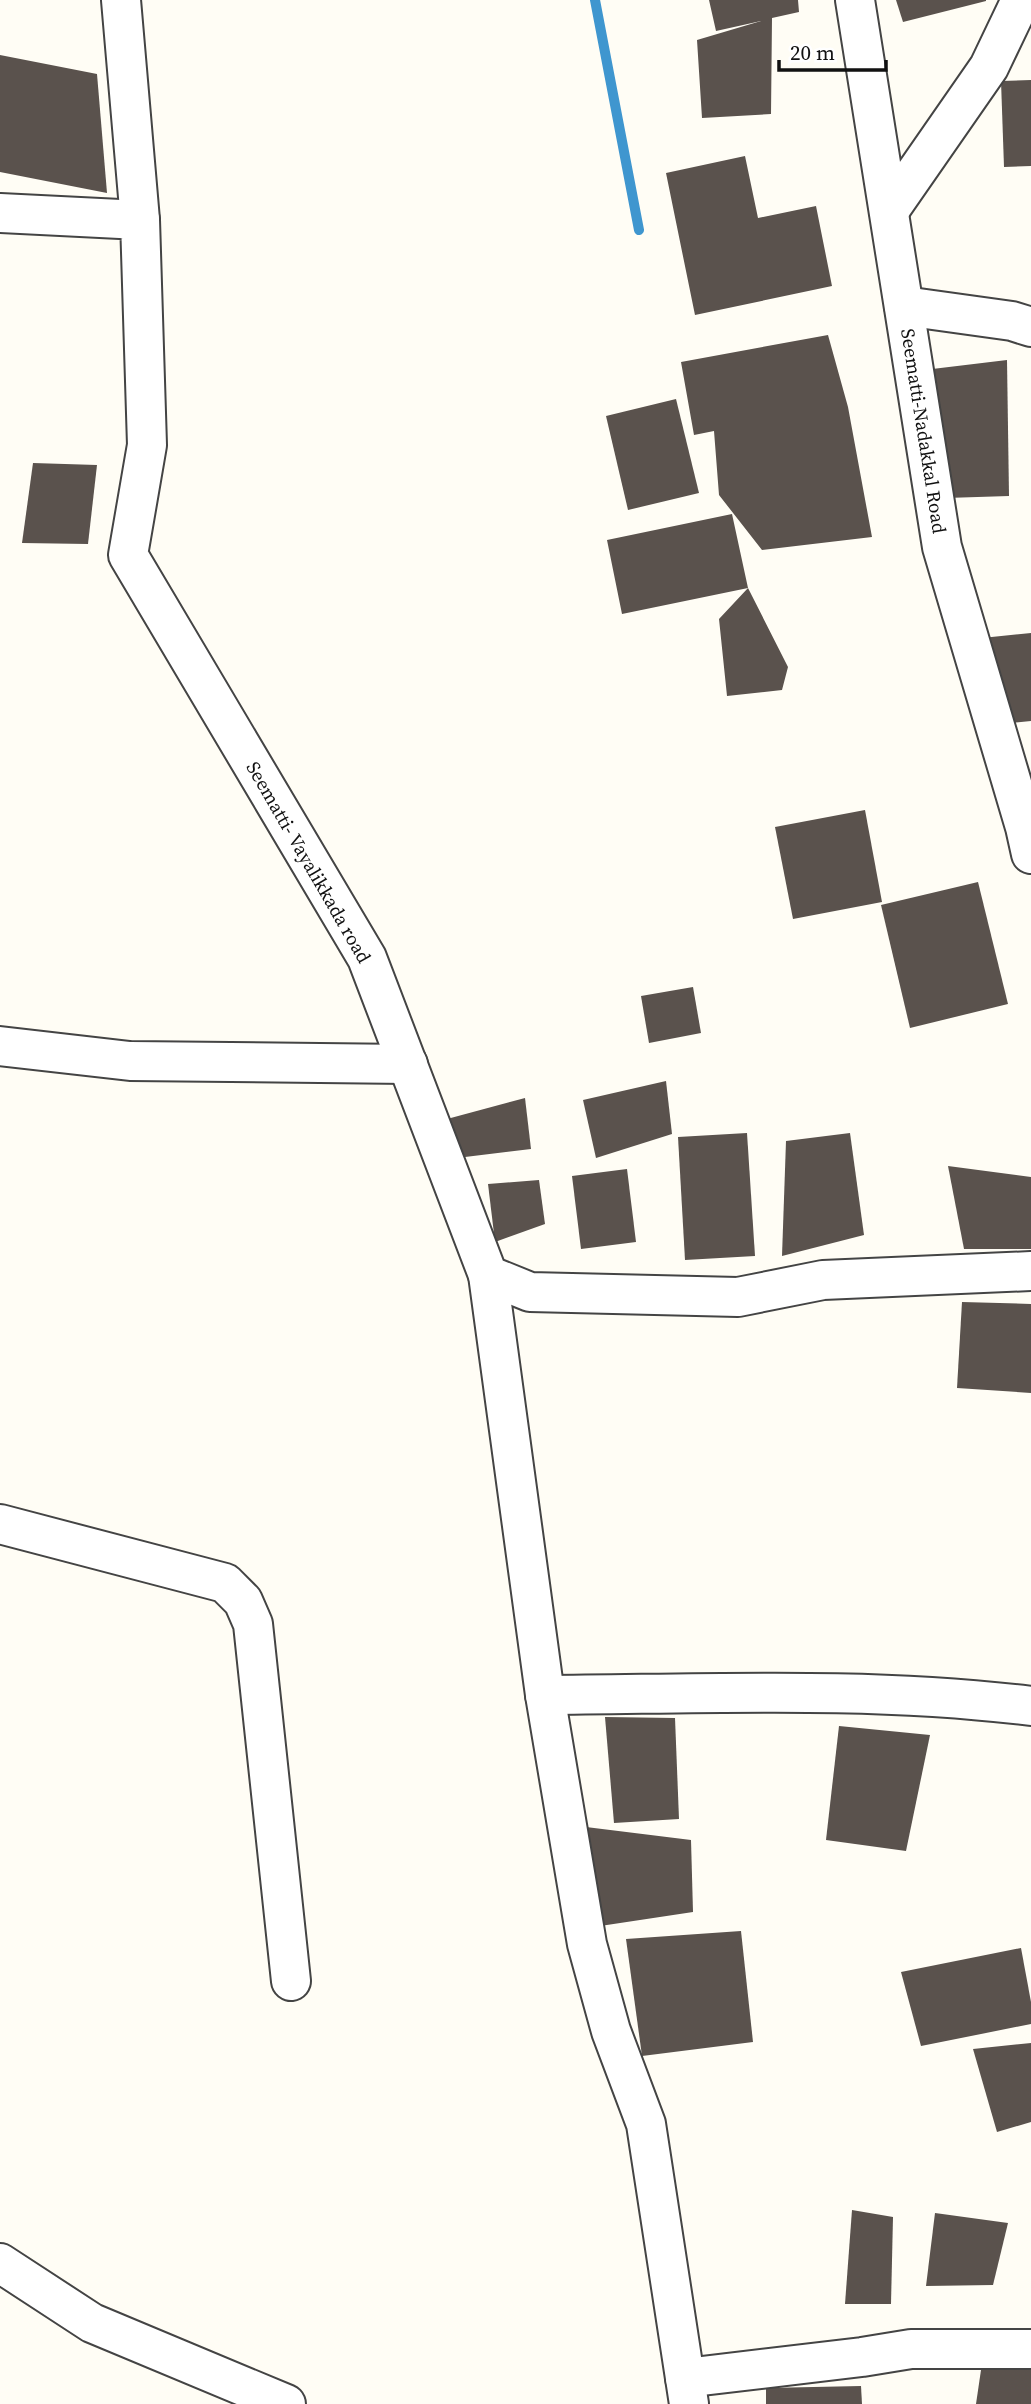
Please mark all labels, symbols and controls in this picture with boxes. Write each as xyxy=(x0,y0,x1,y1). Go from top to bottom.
scale bar xyxy=(779,28,886,72)
text: 20 m xyxy=(790,38,835,67)
street label: Seematti-Nadakkal Road xyxy=(895,327,953,536)
street label: Seematti- Vayalikkada road xyxy=(241,756,378,968)

